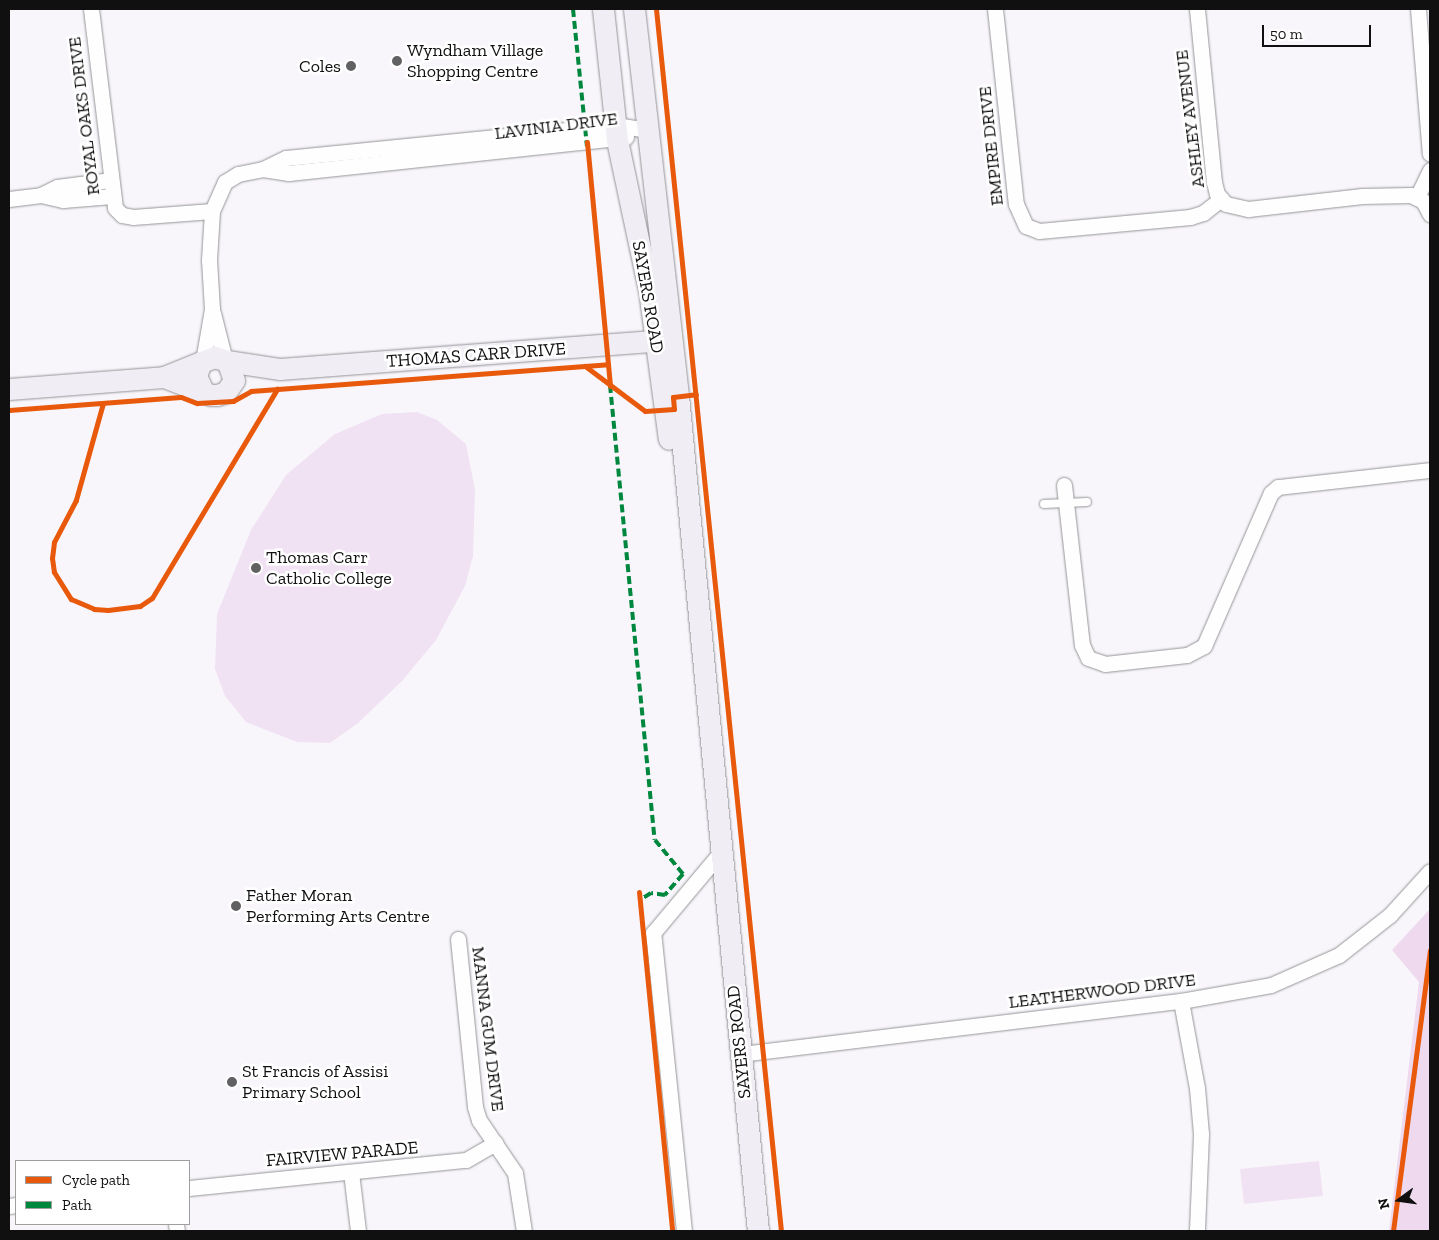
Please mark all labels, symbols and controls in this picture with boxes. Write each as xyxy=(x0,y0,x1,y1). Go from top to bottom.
scale bar xyxy=(1264,15,1373,47)
text: 50 m xyxy=(1270,25,1303,43)
street label: ROYAL OAKS DRIVE xyxy=(64,35,104,197)
place label: Wyndham Village Shopping Centre xyxy=(407,40,544,82)
street label: ASHLEY AVENUE xyxy=(1171,48,1209,190)
place label: Coles xyxy=(299,55,341,77)
marker: Wyndham Village Shopping Centre xyxy=(391,55,403,67)
marker: Coles xyxy=(345,60,357,72)
street label: EMPIRE DRIVE xyxy=(974,85,1008,207)
street label: LAVINIA DRIVE xyxy=(493,108,619,144)
street label: SAYERS ROAD xyxy=(627,239,669,355)
street label: THOMAS CARR DRIVE xyxy=(386,338,566,372)
place label: Thomas Carr Catholic College xyxy=(266,547,392,590)
marker: Thomas Carr Catholic College xyxy=(250,562,262,574)
place label: Father Moran Performing Arts Centre xyxy=(246,885,430,928)
marker: Father Moran Performing Arts Centre xyxy=(230,900,242,912)
street label: MANNA GUM DRIVE xyxy=(467,945,509,1113)
street label: LEATHERWOOD DRIVE xyxy=(1007,969,1197,1013)
street label: SAYERS ROAD xyxy=(722,984,756,1100)
place label: St Francis of Assisi Primary School xyxy=(242,1061,389,1104)
marker: St Francis of Assisi Primary School xyxy=(226,1076,238,1088)
street label: FAIRVIEW PARADE xyxy=(265,1137,419,1171)
legend xyxy=(15,1160,190,1225)
text: Cycle path xyxy=(62,1171,130,1189)
north arrow xyxy=(1374,1175,1424,1225)
text: Path xyxy=(62,1196,92,1214)
text: N xyxy=(1374,1197,1393,1211)

